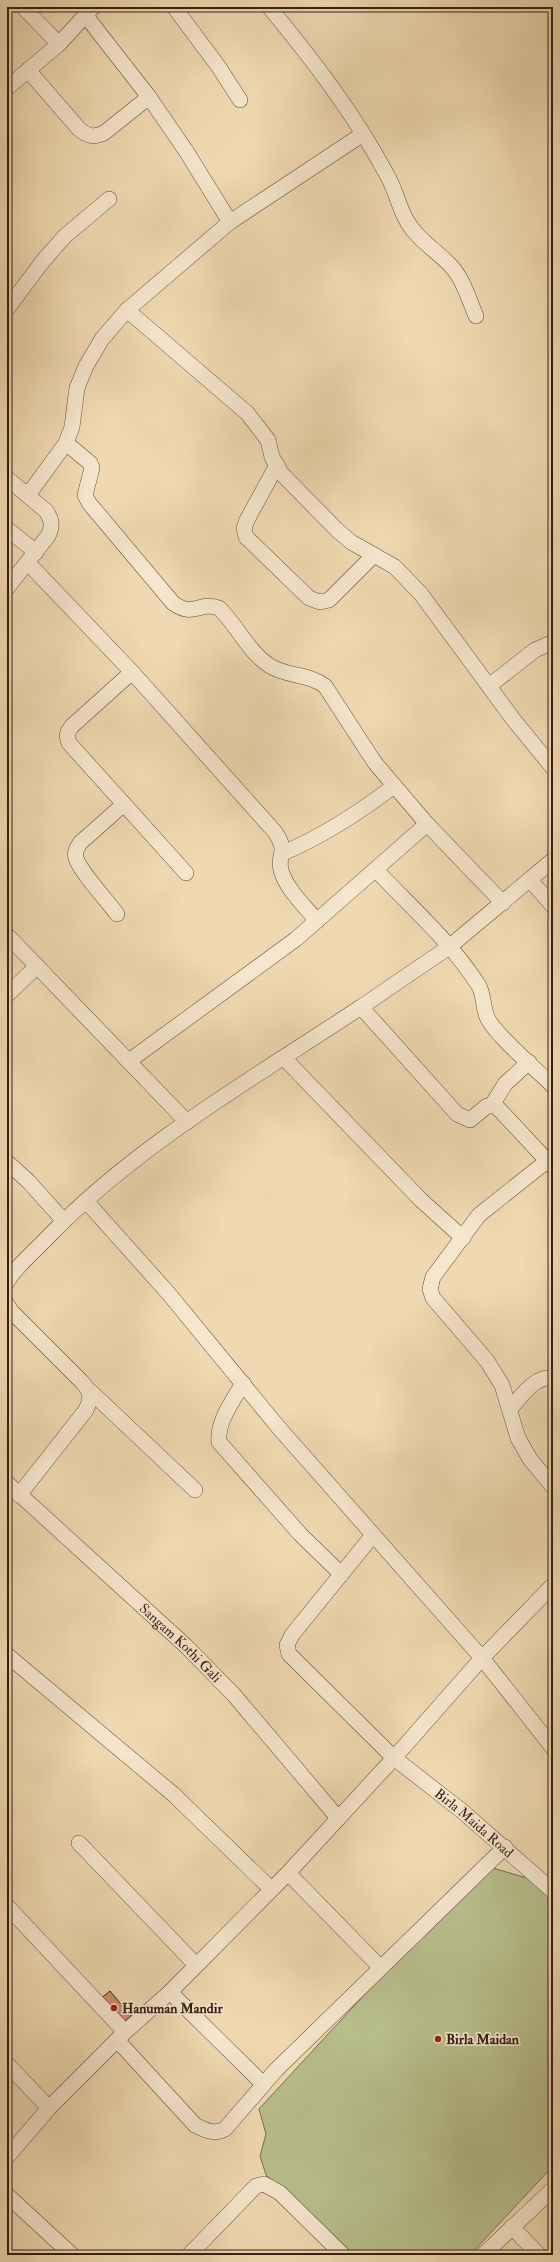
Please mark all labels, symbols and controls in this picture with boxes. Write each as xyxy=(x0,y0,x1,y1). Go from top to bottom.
street label: Sangam Kothi Gali xyxy=(136,1600,225,1686)
street label: Birla Maida Road xyxy=(431,1785,517,1861)
place label: Hanuman Mandir xyxy=(122,2000,223,2017)
marker: Hanuman Mandir xyxy=(109,2003,119,2013)
place label: Birla Maidan xyxy=(446,2031,520,2048)
marker: Birla Maidan xyxy=(433,2034,443,2044)

